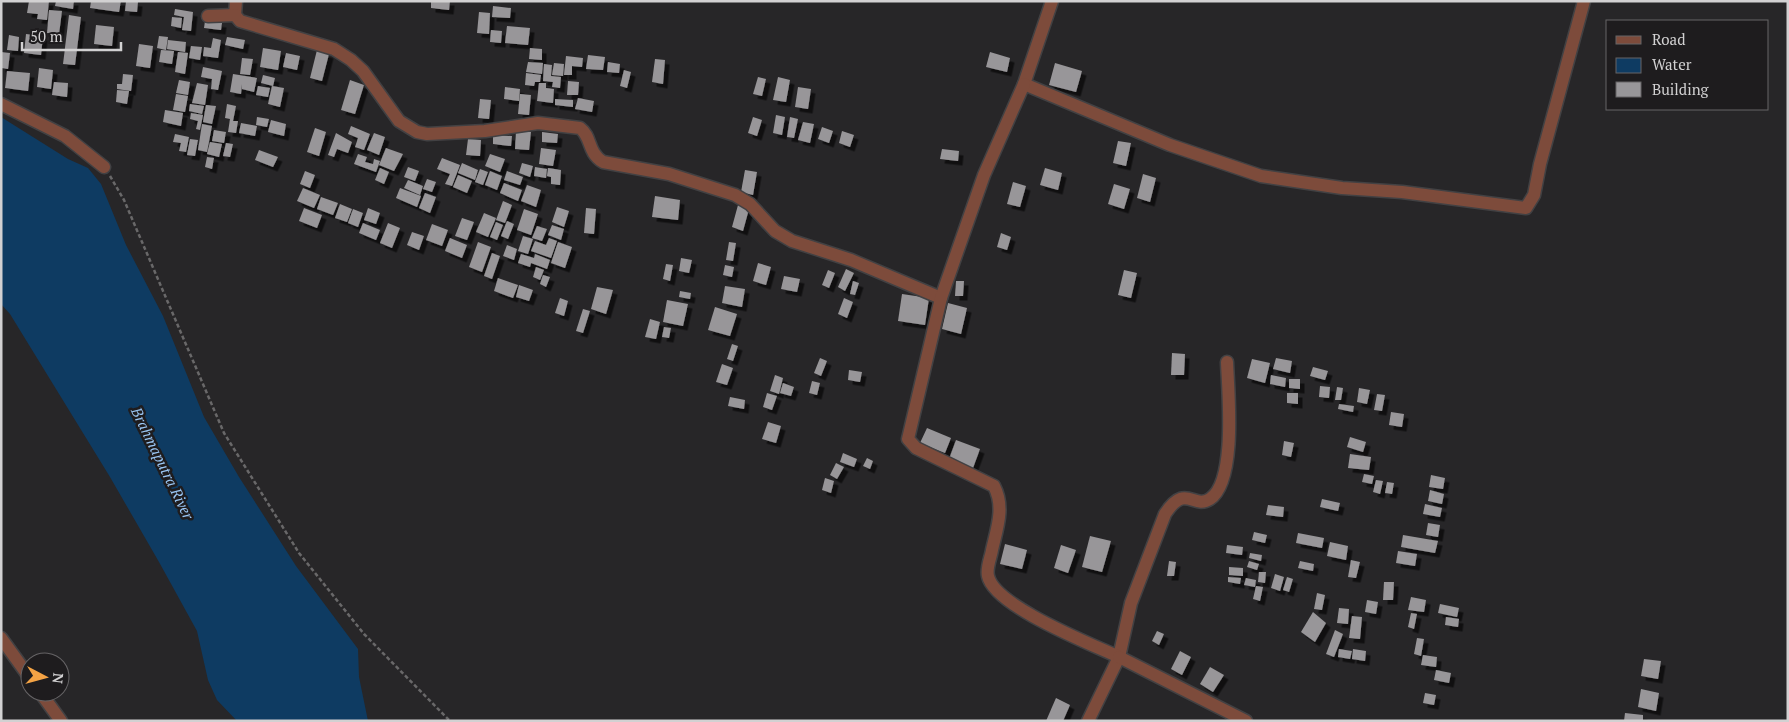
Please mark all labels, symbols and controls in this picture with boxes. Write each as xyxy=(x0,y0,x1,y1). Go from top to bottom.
scale bar xyxy=(22,20,121,52)
legend xyxy=(1606,20,1769,110)
text: 50 m xyxy=(30,26,63,46)
text: Road xyxy=(1652,29,1685,49)
text: Water xyxy=(1652,54,1692,74)
text: Building xyxy=(1652,79,1710,99)
water label: Brahmaputra River xyxy=(127,403,199,524)
north arrow xyxy=(20,652,70,702)
text: N xyxy=(48,672,68,685)

